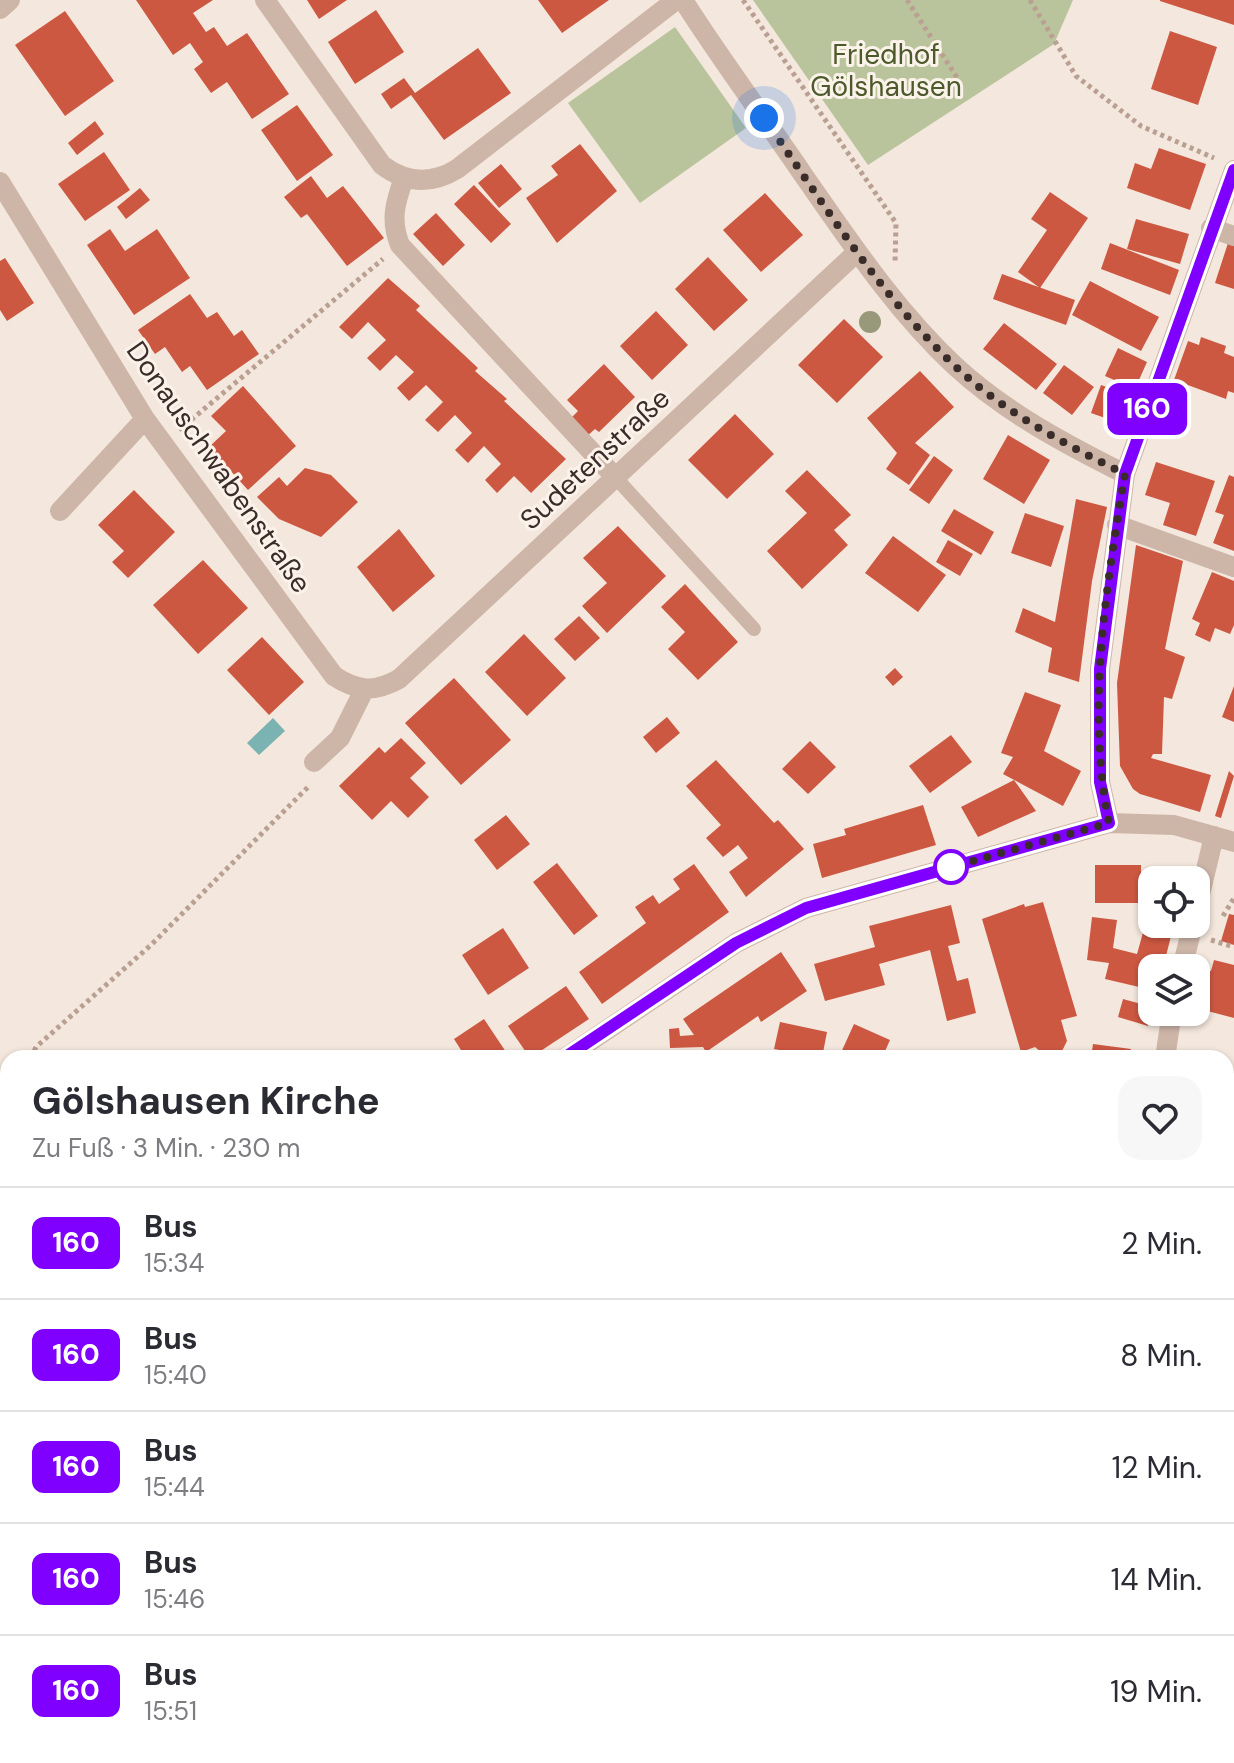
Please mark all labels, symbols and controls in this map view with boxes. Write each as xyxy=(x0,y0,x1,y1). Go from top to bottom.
park label: Friedhof Gölshausen xyxy=(810,36,962,105)
your location xyxy=(744,98,784,138)
street label: Donauschwabenstraße xyxy=(118,334,320,600)
street label: Sudetenstraße xyxy=(512,380,678,538)
line badge: 160 xyxy=(1101,383,1193,435)
text: 160 xyxy=(1123,390,1171,427)
unlabelled marker xyxy=(934,850,968,884)
map controls xyxy=(1138,866,1210,1026)
button: locate xyxy=(1138,866,1210,938)
button: layers xyxy=(1138,954,1210,1026)
text: Gölshausen Kirche xyxy=(32,1076,380,1126)
button: heart xyxy=(1118,1076,1202,1160)
text: Zu Fuß · 3 Min. · 230 m xyxy=(32,1131,300,1165)
text: Bus xyxy=(144,1207,198,1246)
text: 160 xyxy=(52,1224,100,1261)
text: 2 Min. xyxy=(1121,1224,1202,1263)
text: 15:34 xyxy=(144,1246,204,1280)
text: Bus xyxy=(144,1319,198,1358)
text: 160 xyxy=(52,1336,100,1373)
text: 8 Min. xyxy=(1120,1336,1202,1375)
text: 15:40 xyxy=(144,1358,207,1392)
text: Bus xyxy=(144,1431,198,1470)
text: 160 xyxy=(52,1448,100,1485)
text: 12 Min. xyxy=(1112,1448,1202,1487)
text: 15:44 xyxy=(144,1470,205,1504)
text: Bus xyxy=(144,1543,198,1582)
text: 160 xyxy=(52,1560,100,1597)
text: 14 Min. xyxy=(1111,1560,1202,1599)
text: 15:46 xyxy=(144,1582,205,1616)
text: Bus xyxy=(144,1655,198,1694)
text: 160 xyxy=(52,1672,100,1709)
text: 19 Min. xyxy=(1110,1672,1202,1711)
text: 15:51 xyxy=(144,1694,197,1728)

